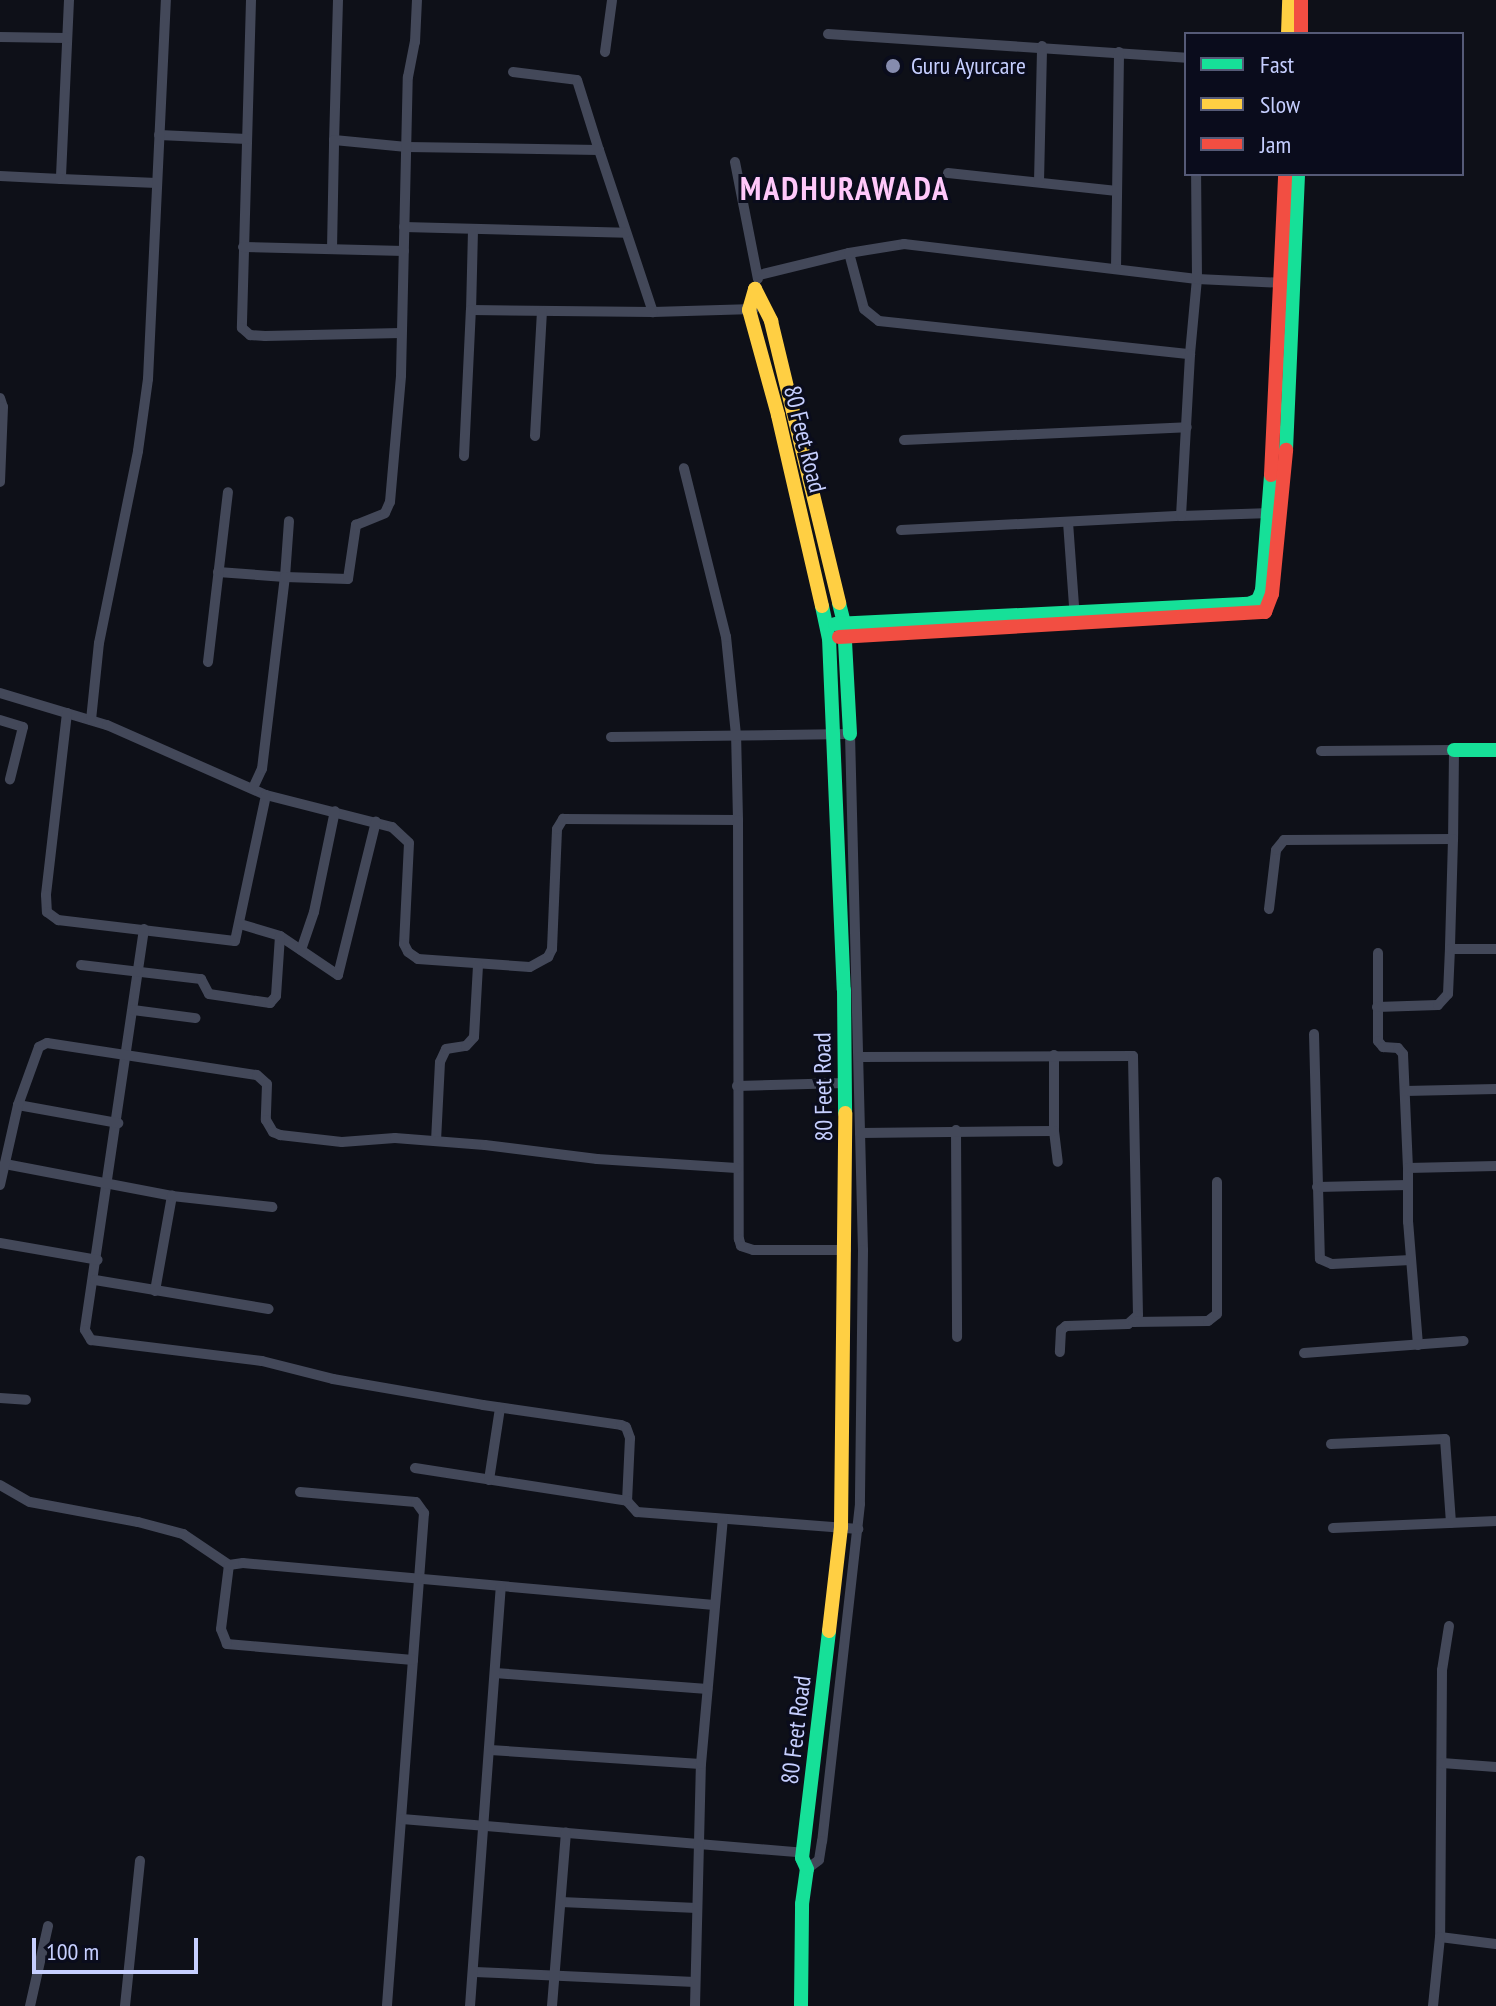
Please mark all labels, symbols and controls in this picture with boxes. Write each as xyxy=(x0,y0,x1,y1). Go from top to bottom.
legend xyxy=(1184,32,1464,176)
text: Fast xyxy=(1260,49,1294,80)
place label: Guru Ayurcare xyxy=(911,52,1027,80)
marker: Guru Ayurcare xyxy=(882,55,904,77)
text: Slow xyxy=(1260,89,1300,120)
text: Jam xyxy=(1260,129,1291,160)
district label: MADHURAWADA xyxy=(740,169,950,207)
street label: 80 Feet Road xyxy=(778,383,832,495)
street label: 80 Feet Road xyxy=(808,1032,838,1142)
street label: 80 Feet Road xyxy=(775,1674,817,1786)
scale bar xyxy=(36,1922,202,1972)
text: 100 m xyxy=(46,1936,99,1967)

